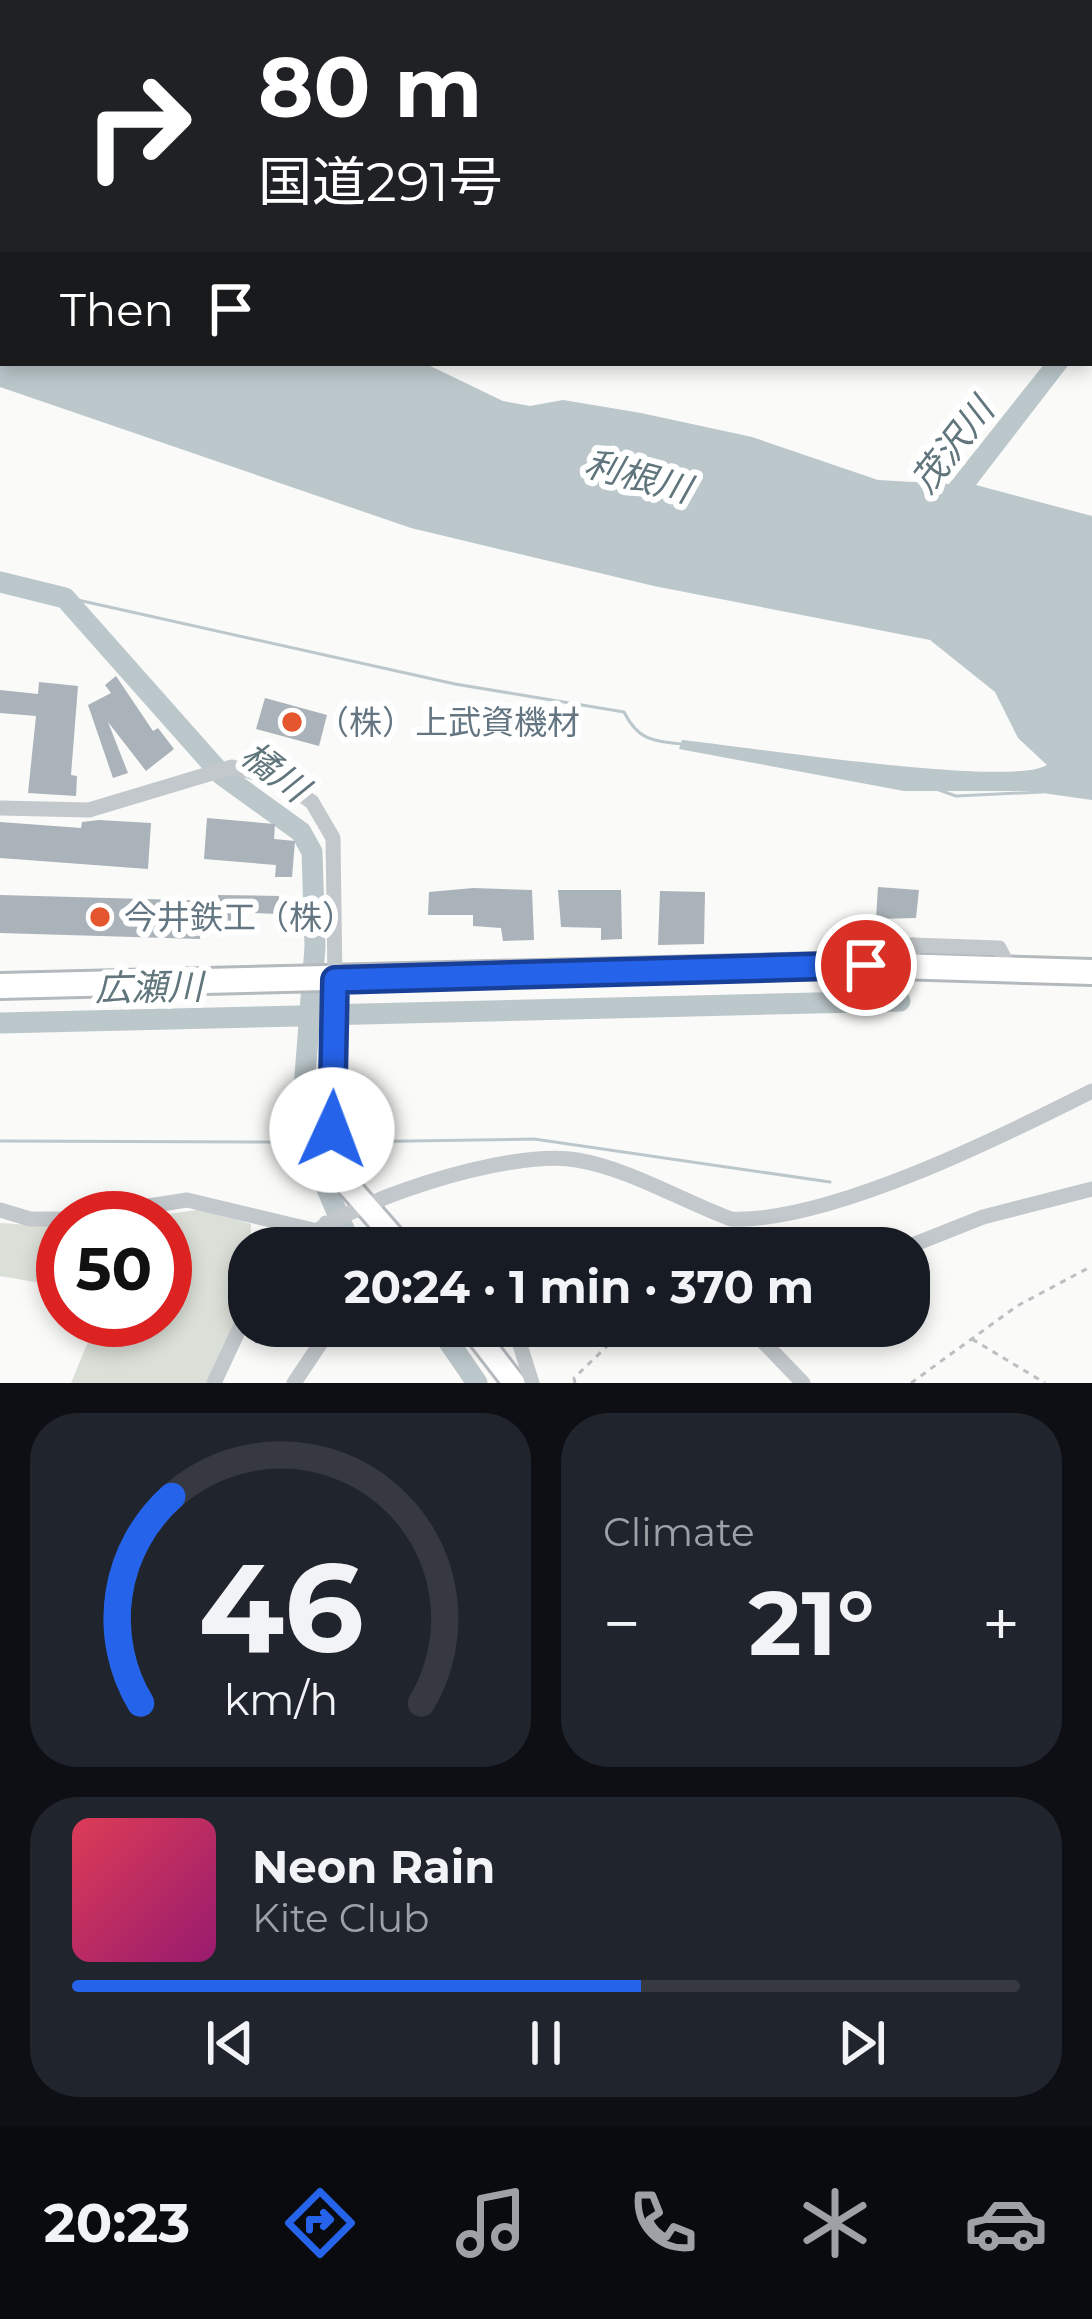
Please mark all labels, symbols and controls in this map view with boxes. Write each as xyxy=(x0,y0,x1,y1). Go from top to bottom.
text: 80 m xyxy=(258,36,482,138)
icon: right xyxy=(60,48,216,204)
text: 国道291号 xyxy=(258,149,503,215)
icon: arrive xyxy=(198,276,264,342)
text: Then xyxy=(60,282,174,337)
water label: 茂沢川 xyxy=(901,386,1005,501)
water label: 利根川 xyxy=(580,441,700,512)
place label: （株）上武資機材 xyxy=(316,702,580,742)
marker: （株）上武資機材 xyxy=(279,709,305,735)
water label: 橘川 xyxy=(233,732,320,813)
place label: 今井鉄工（株） xyxy=(124,897,355,937)
marker: 今井鉄工（株） xyxy=(87,904,113,930)
pin xyxy=(815,914,917,1016)
icon: arrive xyxy=(833,932,899,998)
water label: 広瀬川 xyxy=(95,964,207,1010)
position arrow xyxy=(269,1067,395,1193)
speed limit sign: 50 xyxy=(36,1191,192,1347)
text: 20:24 · 1 min · 370 m xyxy=(344,1259,814,1314)
text: Climate xyxy=(603,1508,755,1556)
text: 46 xyxy=(198,1531,363,1683)
text: 21° xyxy=(749,1568,875,1678)
text: − xyxy=(603,1583,641,1664)
text: + xyxy=(982,1583,1020,1664)
text: km/h xyxy=(223,1673,338,1726)
text: Neon Rain xyxy=(252,1839,495,1894)
text: Kite Club xyxy=(252,1894,430,1942)
icon: previous xyxy=(197,2010,263,2076)
icon: pause xyxy=(513,2010,579,2076)
icon: next xyxy=(829,2010,895,2076)
icon: directions xyxy=(278,2181,362,2265)
icon: music xyxy=(449,2181,533,2265)
icon: phone xyxy=(621,2181,705,2265)
icon: climate xyxy=(793,2181,877,2265)
icon: car xyxy=(964,2181,1048,2265)
text: 20:23 xyxy=(44,2190,190,2256)

